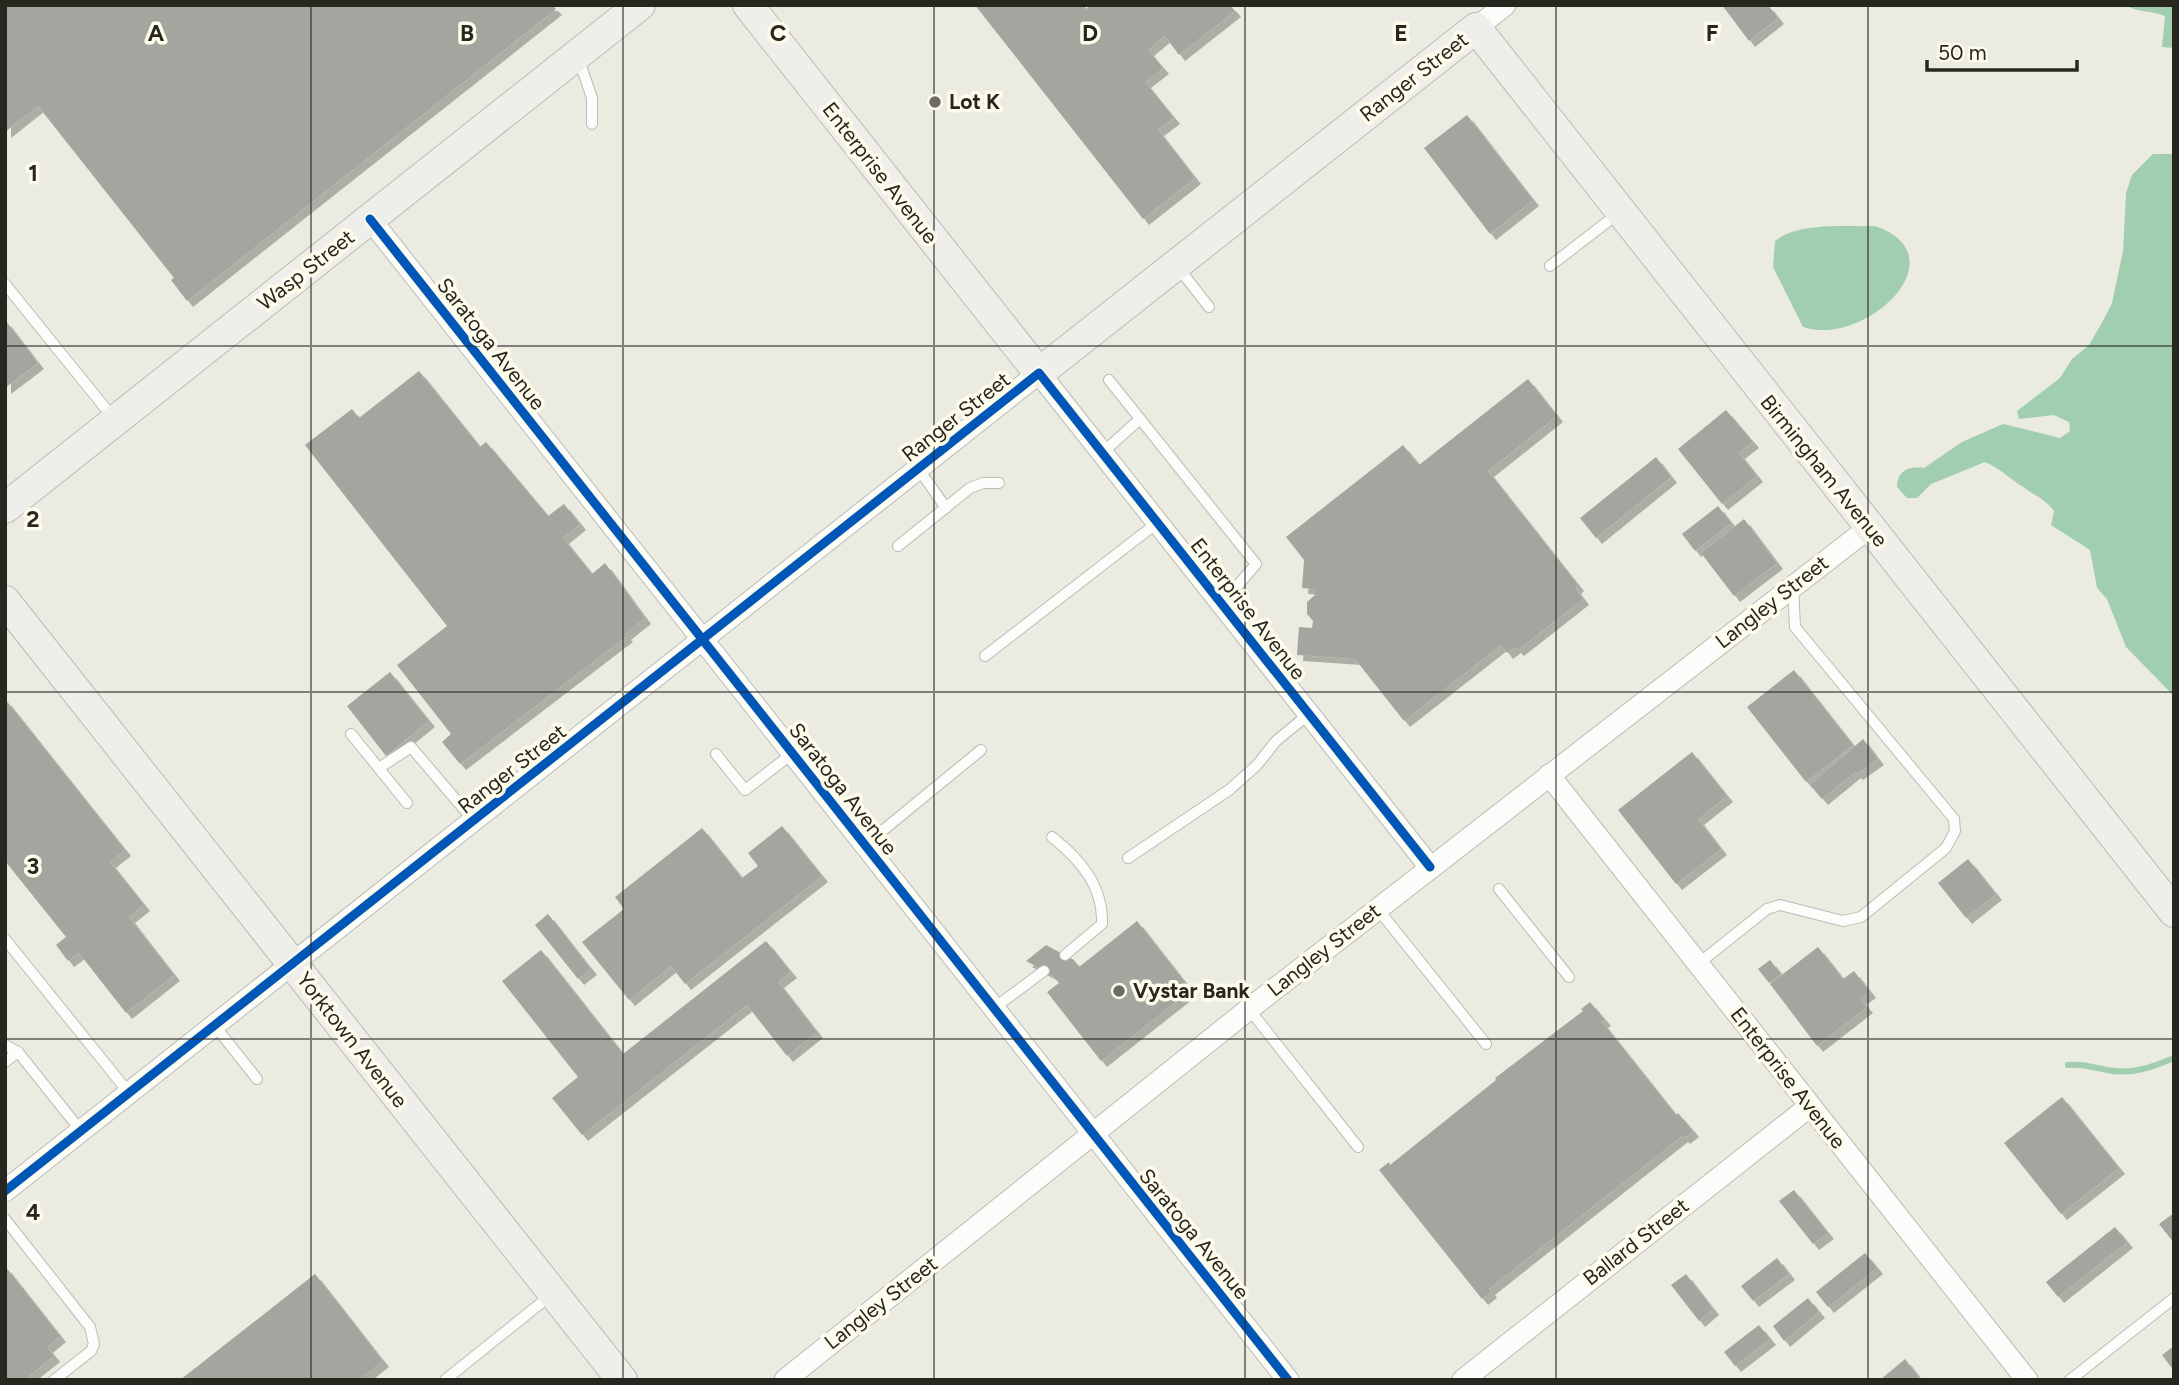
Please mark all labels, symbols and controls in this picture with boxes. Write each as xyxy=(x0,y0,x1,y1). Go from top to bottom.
text: A xyxy=(148,19,165,47)
text: B xyxy=(460,19,474,47)
text: C xyxy=(770,19,787,47)
text: D xyxy=(1082,19,1098,47)
text: E xyxy=(1394,19,1408,47)
text: F xyxy=(1706,19,1719,47)
street label: Ranger Street xyxy=(1355,27,1473,127)
scale bar xyxy=(1927,28,2078,72)
text: 50 m xyxy=(1938,40,1987,65)
place label: Lot K xyxy=(949,89,1000,114)
marker: Lot K xyxy=(927,94,943,110)
street label: Enterprise Avenue xyxy=(817,97,943,248)
text: 1 xyxy=(28,159,38,187)
street label: Wasp Street xyxy=(252,224,359,315)
street label: Saratoga Avenue xyxy=(432,273,551,415)
street label: Ranger Street xyxy=(897,367,1015,467)
street label: Birmingham Avenue xyxy=(1755,390,1893,552)
text: 2 xyxy=(26,505,40,533)
street label: Enterprise Avenue xyxy=(1185,533,1311,684)
street label: Langley Street xyxy=(1710,550,1833,653)
street label: Saratoga Avenue xyxy=(784,718,903,860)
street label: Ranger Street xyxy=(453,719,571,819)
text: 3 xyxy=(27,852,39,880)
street label: Langley Street xyxy=(1262,898,1385,1001)
street label: Yorktown Avenue xyxy=(292,967,413,1112)
place label: Vystar Bank xyxy=(1133,978,1250,1003)
marker: Vystar Bank xyxy=(1111,983,1127,999)
street label: Enterprise Avenue xyxy=(1725,1002,1851,1153)
street label: Saratoga Avenue xyxy=(1134,1163,1255,1304)
street label: Ballard Street xyxy=(1578,1193,1693,1291)
text: 4 xyxy=(26,1198,40,1226)
street label: Langley Street xyxy=(819,1251,942,1354)

